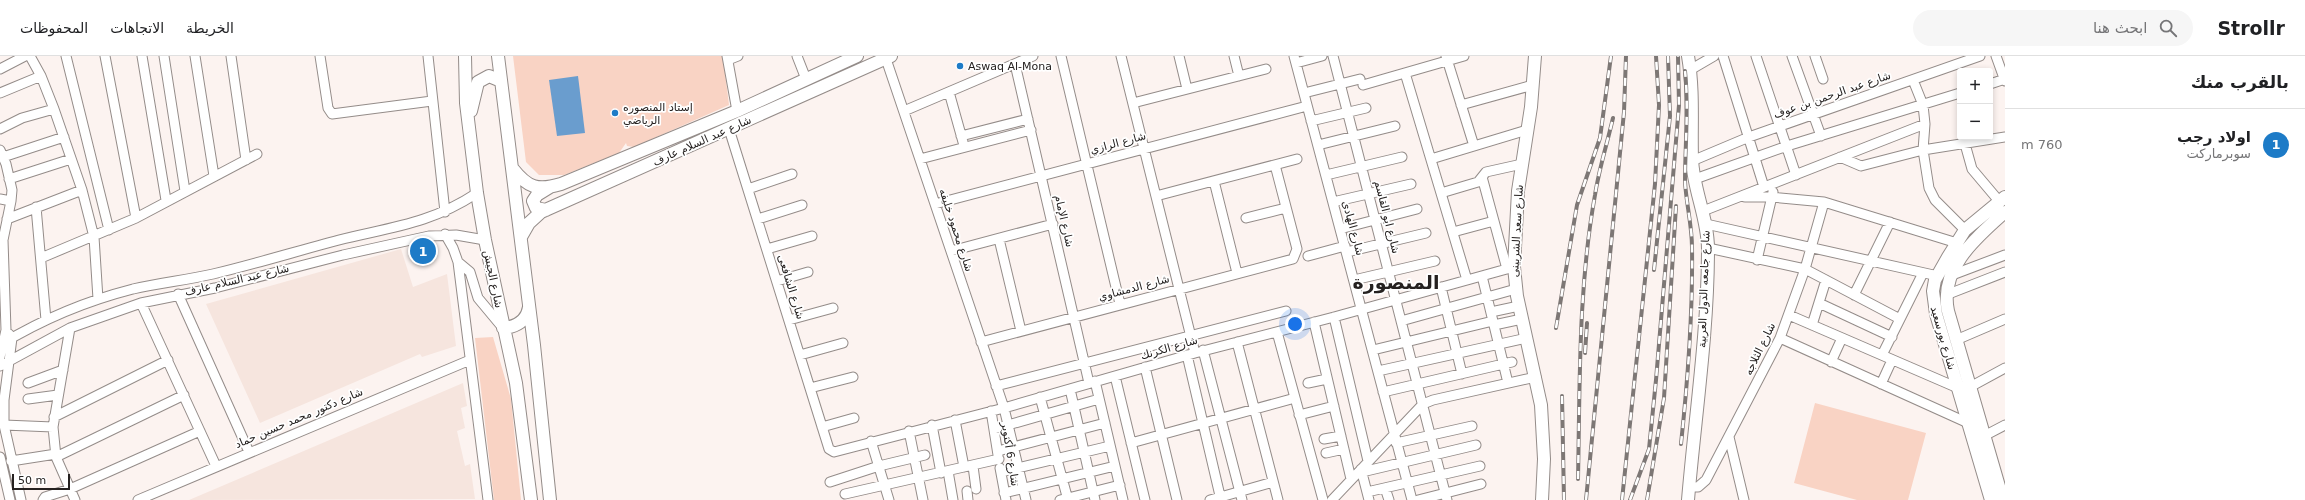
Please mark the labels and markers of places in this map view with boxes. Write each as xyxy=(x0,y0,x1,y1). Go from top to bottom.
place label: Aswaq Al-Mona xyxy=(968,60,1052,73)
marker: Aswaq Al-Mona xyxy=(955,61,965,71)
place label: إستاد المنصوره الرياضي xyxy=(623,101,693,127)
marker: إستاد المنصوره الرياضي xyxy=(610,108,620,118)
pin: 1 xyxy=(410,236,436,266)

